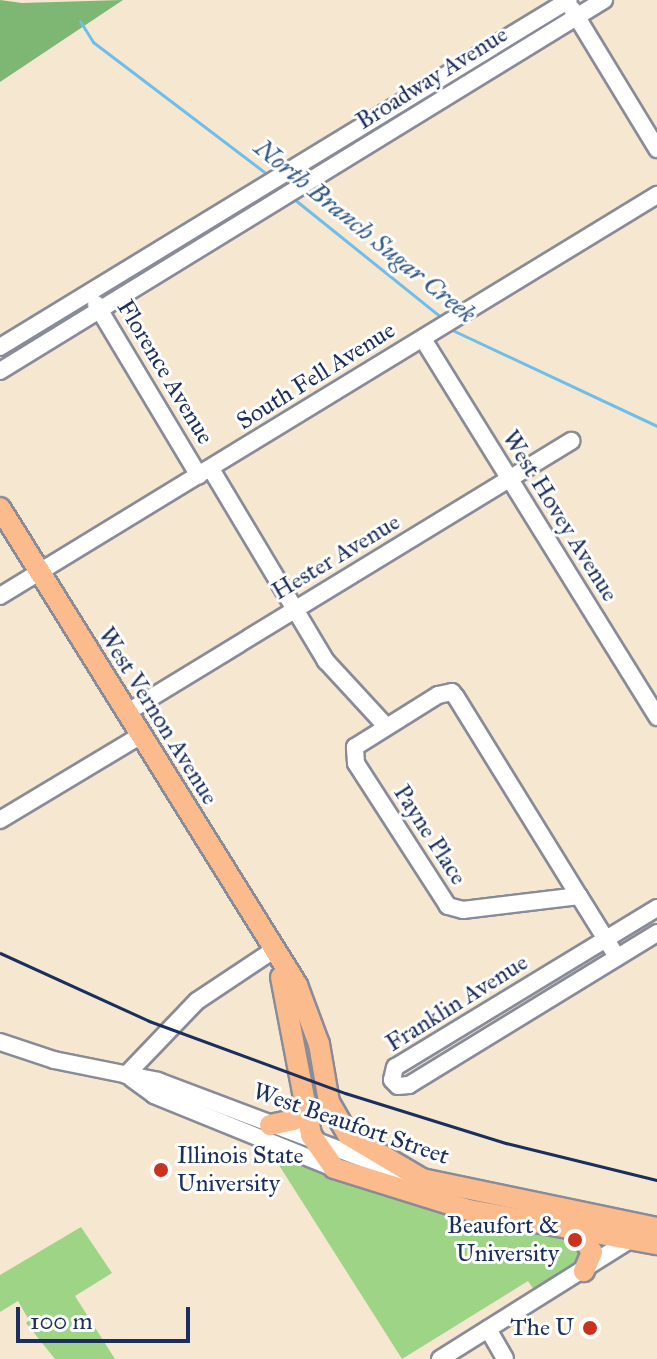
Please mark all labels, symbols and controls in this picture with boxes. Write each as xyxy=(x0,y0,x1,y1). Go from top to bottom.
street label: Broadway Avenue xyxy=(351,20,513,136)
water label: North Branch Sugar Creek xyxy=(248,132,482,330)
street label: Florence Avenue xyxy=(111,295,219,449)
street label: South Fell Avenue xyxy=(232,316,400,436)
street label: West Hovey Avenue xyxy=(496,425,624,607)
street label: Hester Avenue xyxy=(267,508,405,606)
street label: West Vernon Avenue xyxy=(92,622,224,810)
street label: Payne Place xyxy=(387,780,473,890)
street label: Franklin Avenue xyxy=(381,948,533,1058)
street label: West Beaufort Street xyxy=(249,1077,453,1171)
place label: Illinois State University xyxy=(177,1142,304,1198)
marker: Illinois State University xyxy=(152,1161,170,1179)
place label: Beaufort & University xyxy=(447,1212,559,1268)
marker: Beaufort & University xyxy=(566,1231,584,1249)
scale bar xyxy=(20,1291,194,1341)
text: 100 m xyxy=(30,1306,93,1336)
place label: The U xyxy=(510,1314,574,1342)
marker: The U xyxy=(581,1319,599,1337)

